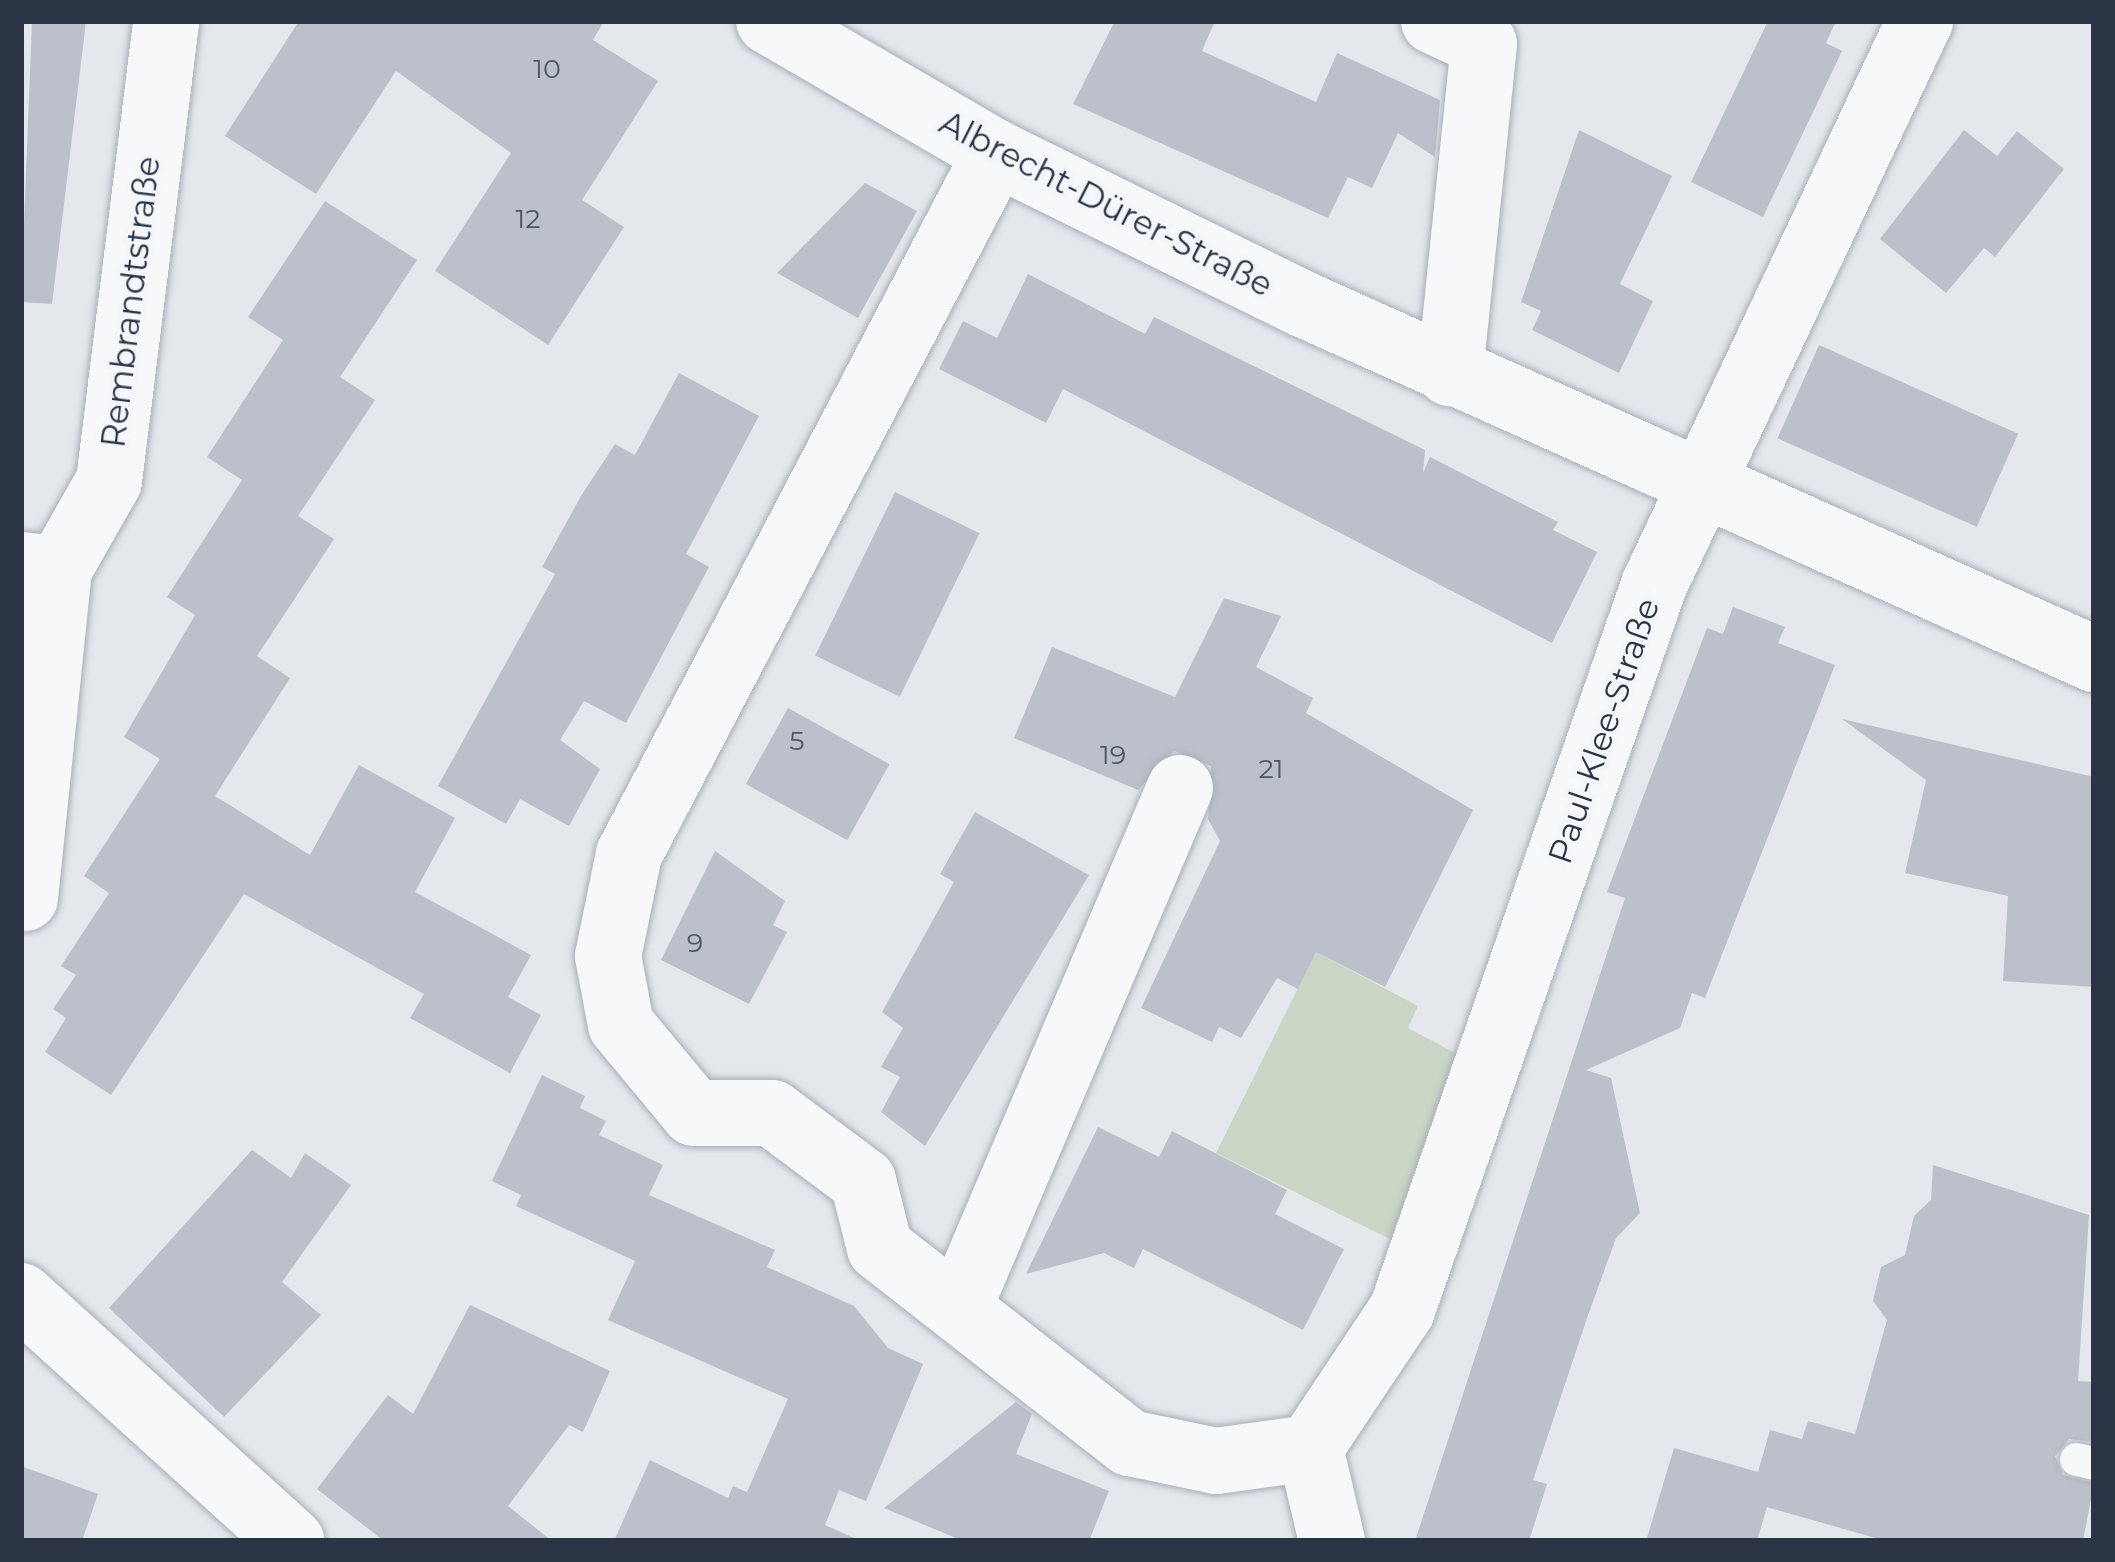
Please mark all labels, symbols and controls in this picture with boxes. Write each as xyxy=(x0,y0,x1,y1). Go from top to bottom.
house number: 10 xyxy=(533,53,561,85)
street label: Albrecht-Dürer-Straße xyxy=(933,103,1279,305)
street label: Rembrandtstraße xyxy=(93,154,169,450)
house number: 12 xyxy=(515,203,541,235)
street label: Paul-Klee-Straße xyxy=(1540,593,1668,869)
house number: 5 xyxy=(789,725,805,757)
house number: 19 xyxy=(1100,739,1126,771)
house number: 21 xyxy=(1258,753,1284,785)
house number: 9 xyxy=(687,927,703,959)

